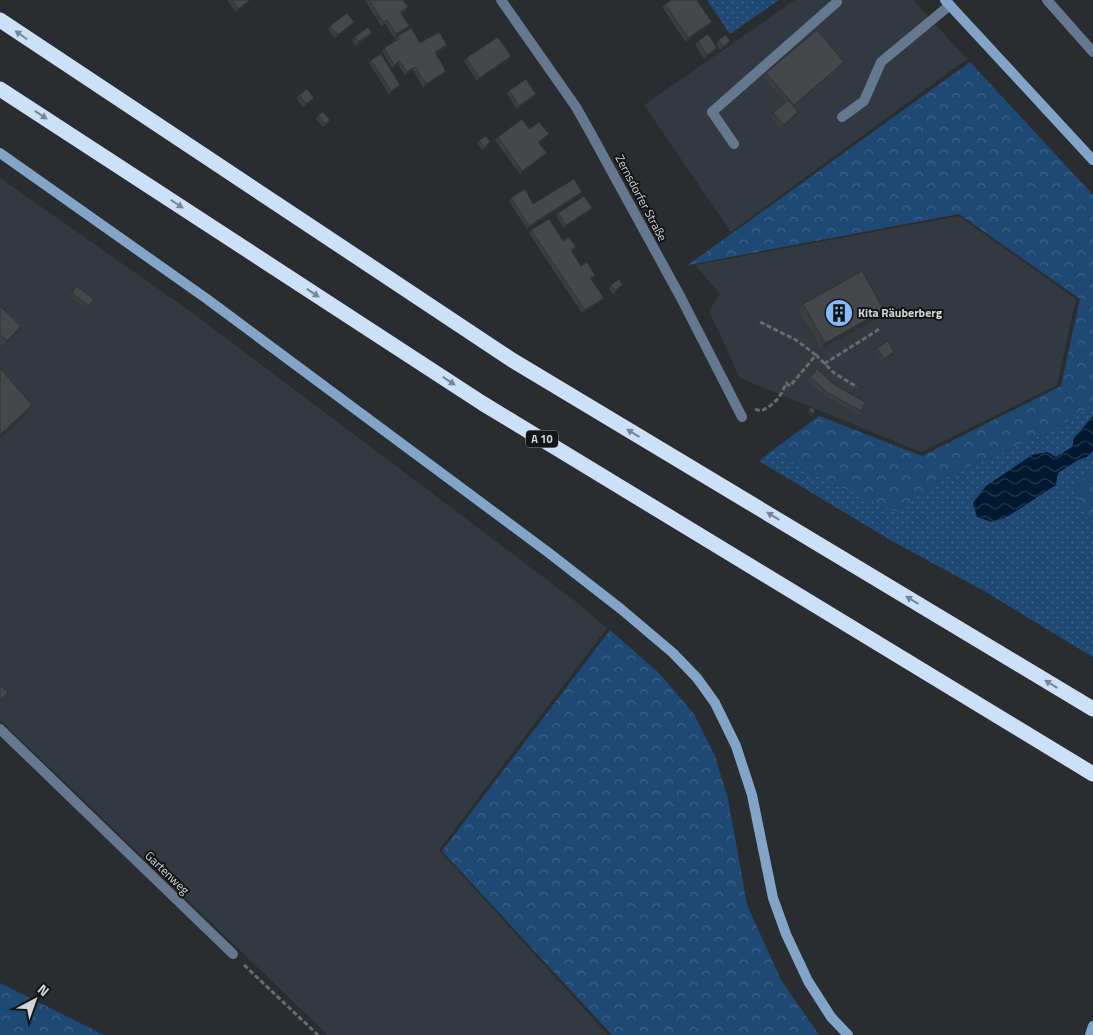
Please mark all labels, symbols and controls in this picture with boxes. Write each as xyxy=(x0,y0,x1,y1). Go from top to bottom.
one-way arrow xyxy=(14,30,28,39)
one-way arrow xyxy=(34,111,48,120)
street label: Zernsdorfer Straße xyxy=(611,151,672,245)
one-way arrow xyxy=(170,199,184,209)
one-way arrow xyxy=(307,288,320,297)
building icon: Kita Räuberberg xyxy=(824,298,854,328)
place label: Kita Räuberberg xyxy=(858,303,943,322)
one-way arrow xyxy=(443,377,456,386)
one-way arrow xyxy=(627,428,640,437)
road number: A 10 xyxy=(526,430,558,448)
one-way arrow xyxy=(766,512,779,521)
one-way arrow xyxy=(905,596,918,605)
one-way arrow xyxy=(1045,679,1058,688)
street label: Gartenweg xyxy=(141,847,194,899)
north arrow xyxy=(10,975,60,1025)
text: N xyxy=(33,979,54,1001)

